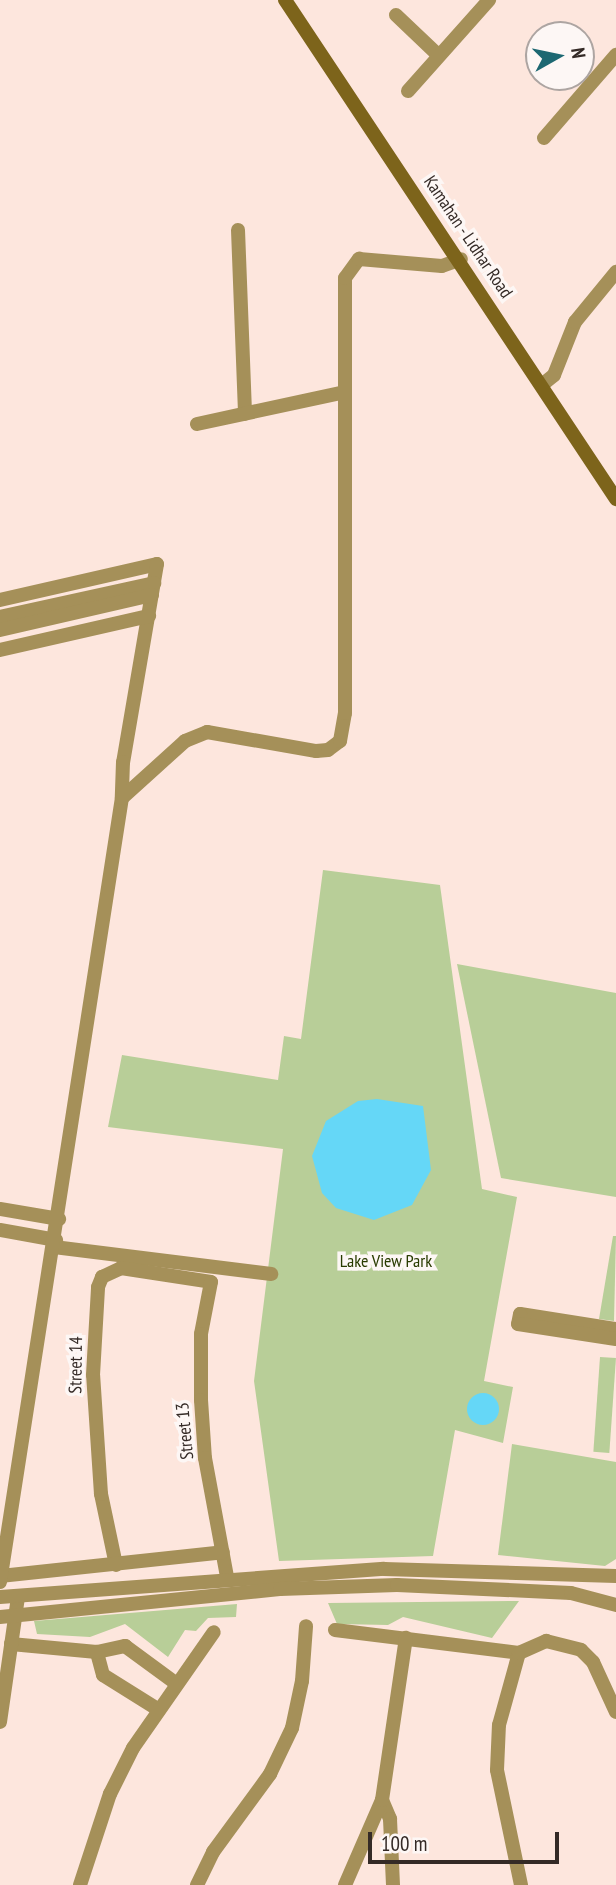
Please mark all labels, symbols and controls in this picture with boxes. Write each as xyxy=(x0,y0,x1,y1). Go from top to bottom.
north arrow xyxy=(525,21,595,91)
text: N xyxy=(566,46,591,60)
street label: Kamahan - Lidhar Road xyxy=(419,171,517,303)
park label: Lake View Park xyxy=(339,1250,433,1272)
street label: Street 14 xyxy=(65,1336,87,1394)
street label: Street 13 xyxy=(172,1402,198,1460)
scale bar xyxy=(371,1818,562,1862)
text: 100 m xyxy=(381,1830,427,1857)

